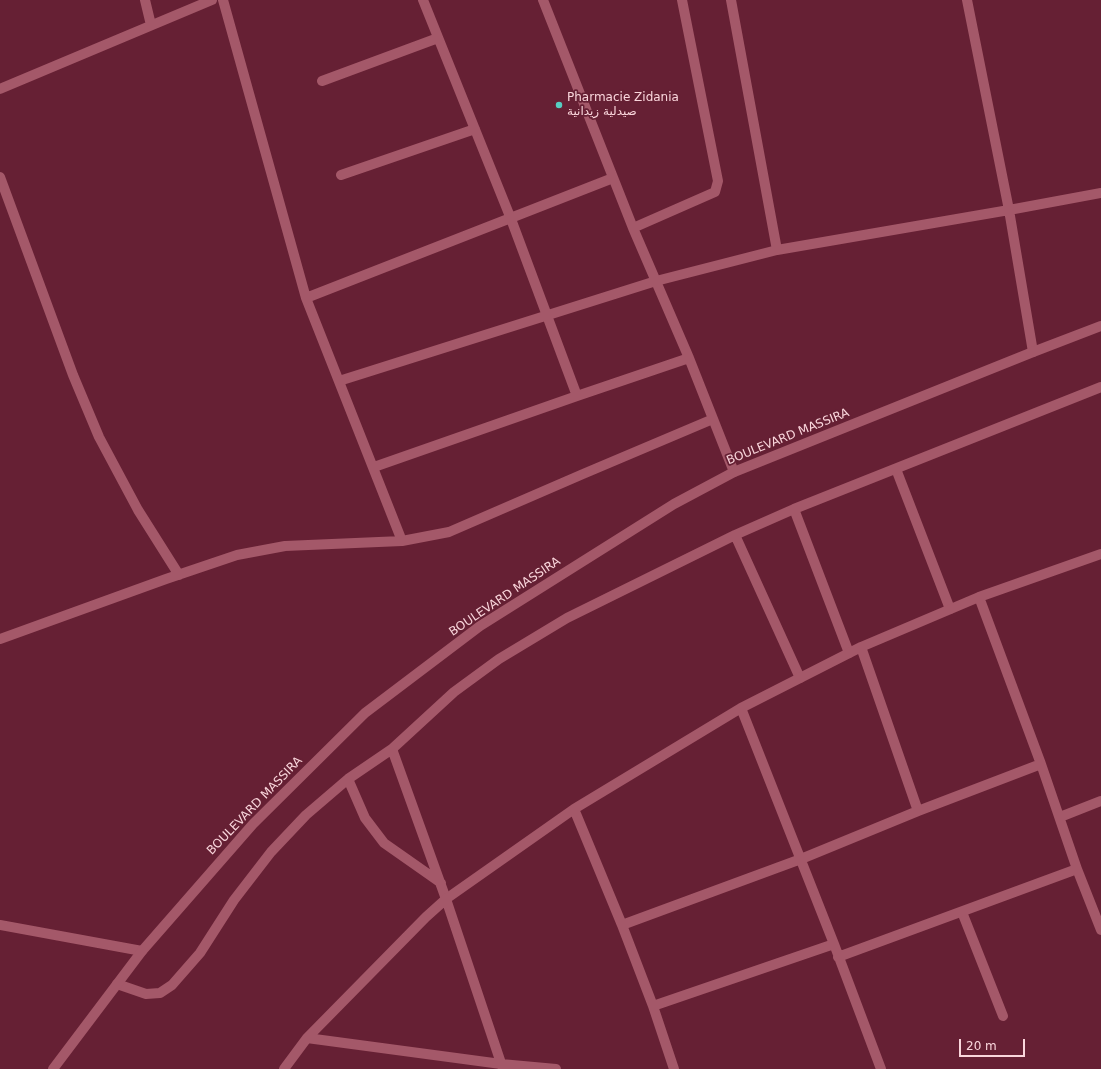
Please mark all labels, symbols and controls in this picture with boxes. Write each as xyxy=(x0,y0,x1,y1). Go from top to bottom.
place label: Pharmacie Zidania صيدلية زيدانية xyxy=(567,91,679,119)
marker: Pharmacie Zidania صيدلية زيدانية xyxy=(554,100,564,110)
street label: BOULEVARD MASSIRA xyxy=(725,406,851,468)
street label: BOULEVARD MASSIRA xyxy=(447,554,563,640)
street label: BOULEVARD MASSIRA xyxy=(204,754,306,858)
scale bar xyxy=(961,1031,1027,1057)
text: 20 m xyxy=(966,1039,997,1053)

